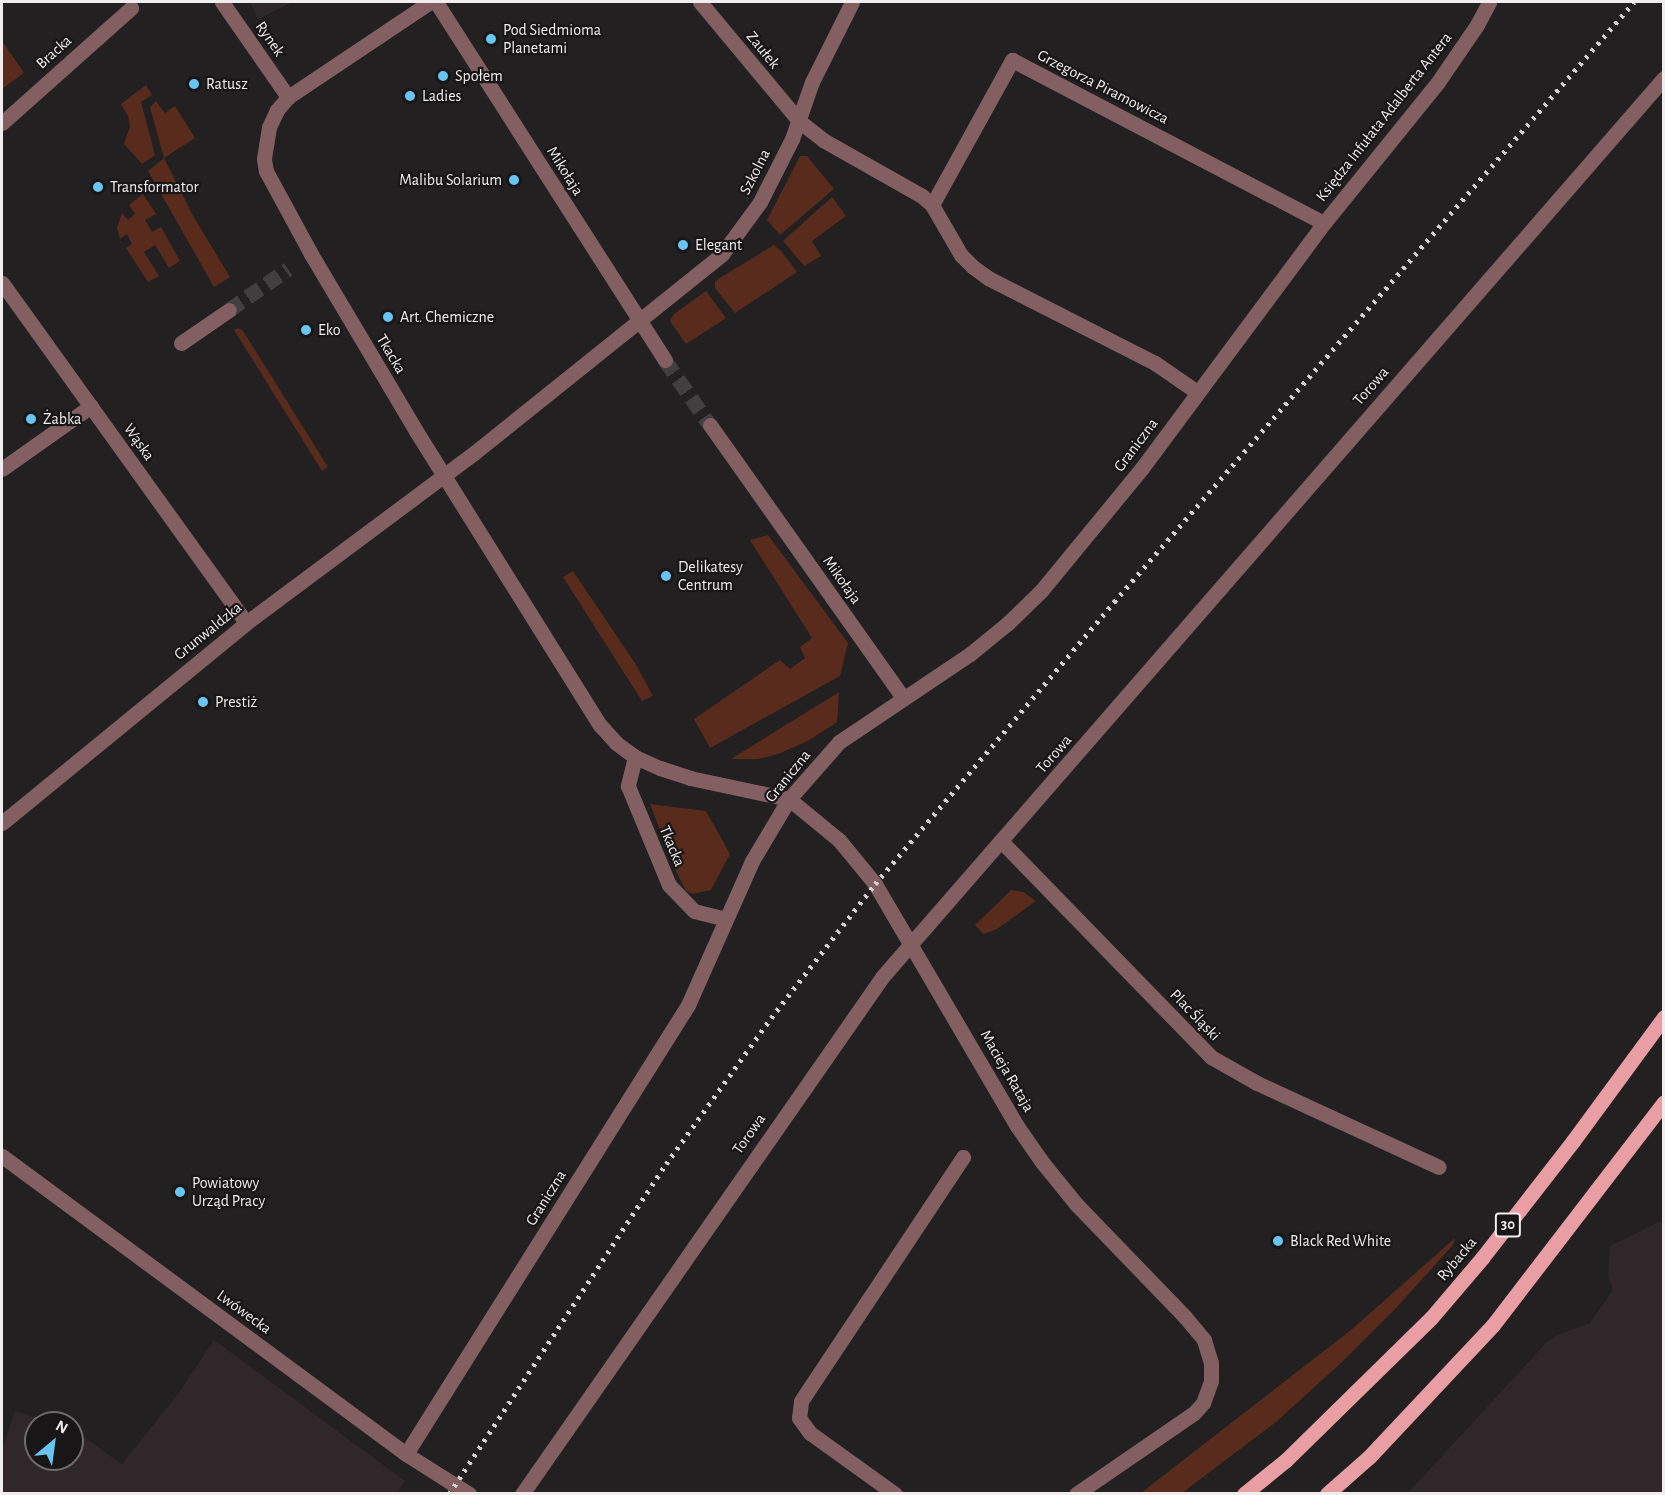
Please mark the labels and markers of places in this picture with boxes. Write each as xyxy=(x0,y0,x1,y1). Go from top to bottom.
place label: Pod Siedmioma Planetami xyxy=(503,20,601,58)
marker: Pod Siedmioma Planetami xyxy=(484,32,498,46)
place label: Społem xyxy=(455,66,503,86)
marker: Społem xyxy=(436,69,450,83)
place label: Ratusz xyxy=(206,74,248,94)
marker: Ratusz xyxy=(187,77,201,91)
place label: Ladies xyxy=(422,86,461,106)
marker: Ladies xyxy=(403,89,417,103)
place label: Malibu Solarium xyxy=(399,170,502,190)
marker: Malibu Solarium xyxy=(507,173,521,187)
place label: Transformator xyxy=(110,177,199,197)
marker: Transformator xyxy=(91,180,105,194)
place label: Elegant xyxy=(695,235,742,255)
marker: Elegant xyxy=(676,238,690,252)
place label: Art. Chemiczne xyxy=(400,307,494,327)
marker: Art. Chemiczne xyxy=(381,310,395,324)
place label: Eko xyxy=(318,320,341,340)
marker: Eko xyxy=(299,323,313,337)
place label: Żabka xyxy=(43,409,81,429)
marker: Żabka xyxy=(24,412,38,426)
place label: Delikatesy Centrum xyxy=(678,557,743,595)
marker: Delikatesy Centrum xyxy=(659,569,673,583)
place label: Prestiż xyxy=(215,692,257,712)
marker: Prestiż xyxy=(196,695,210,709)
place label: Powiatowy Urząd Pracy xyxy=(192,1173,265,1211)
marker: Powiatowy Urząd Pracy xyxy=(173,1185,187,1199)
place label: Black Red White xyxy=(1290,1231,1391,1251)
marker: Black Red White xyxy=(1271,1234,1285,1248)

